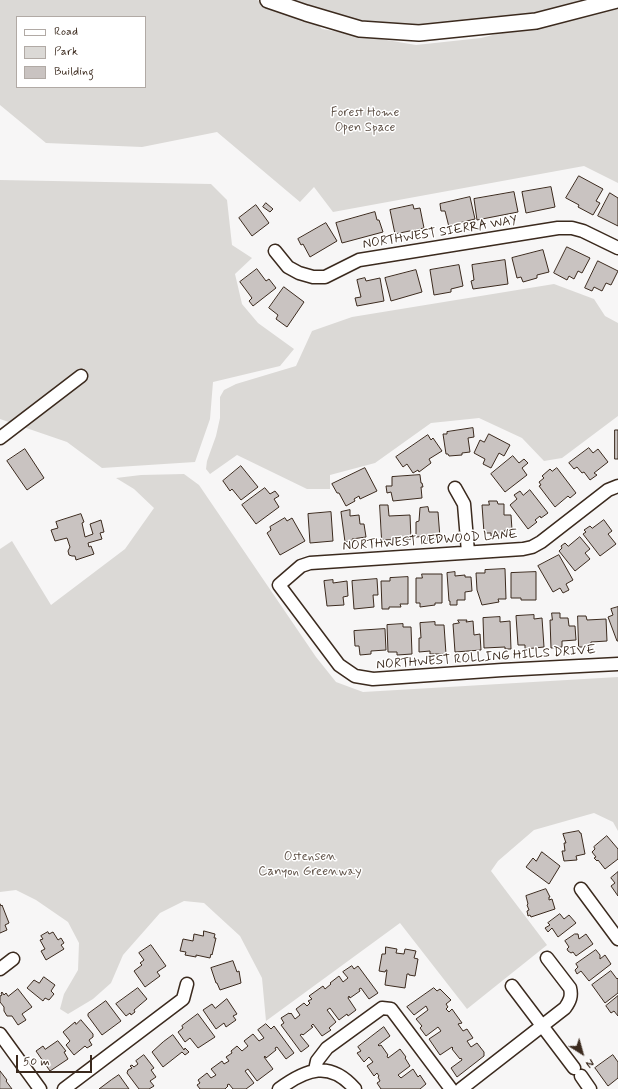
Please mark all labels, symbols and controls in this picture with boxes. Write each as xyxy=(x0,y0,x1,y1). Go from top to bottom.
legend xyxy=(16,16,146,88)
text: Road xyxy=(54,24,78,40)
text: Park xyxy=(54,44,78,60)
text: Building xyxy=(54,64,94,80)
park label: Forest Home Open Space xyxy=(331,105,399,136)
street label: NORTHWEST SIERRA WAY xyxy=(362,213,518,253)
street label: NORTHWEST REDWOOD LANE xyxy=(342,527,518,555)
street label: NORTHWEST ROLLING HILLS DRIVE xyxy=(376,643,596,673)
park label: Ostensen Canyon Greenway xyxy=(258,849,362,880)
north arrow xyxy=(562,1033,602,1073)
scale bar xyxy=(18,1047,94,1073)
text: 50 m xyxy=(23,1054,50,1070)
text: N xyxy=(582,1055,596,1070)

